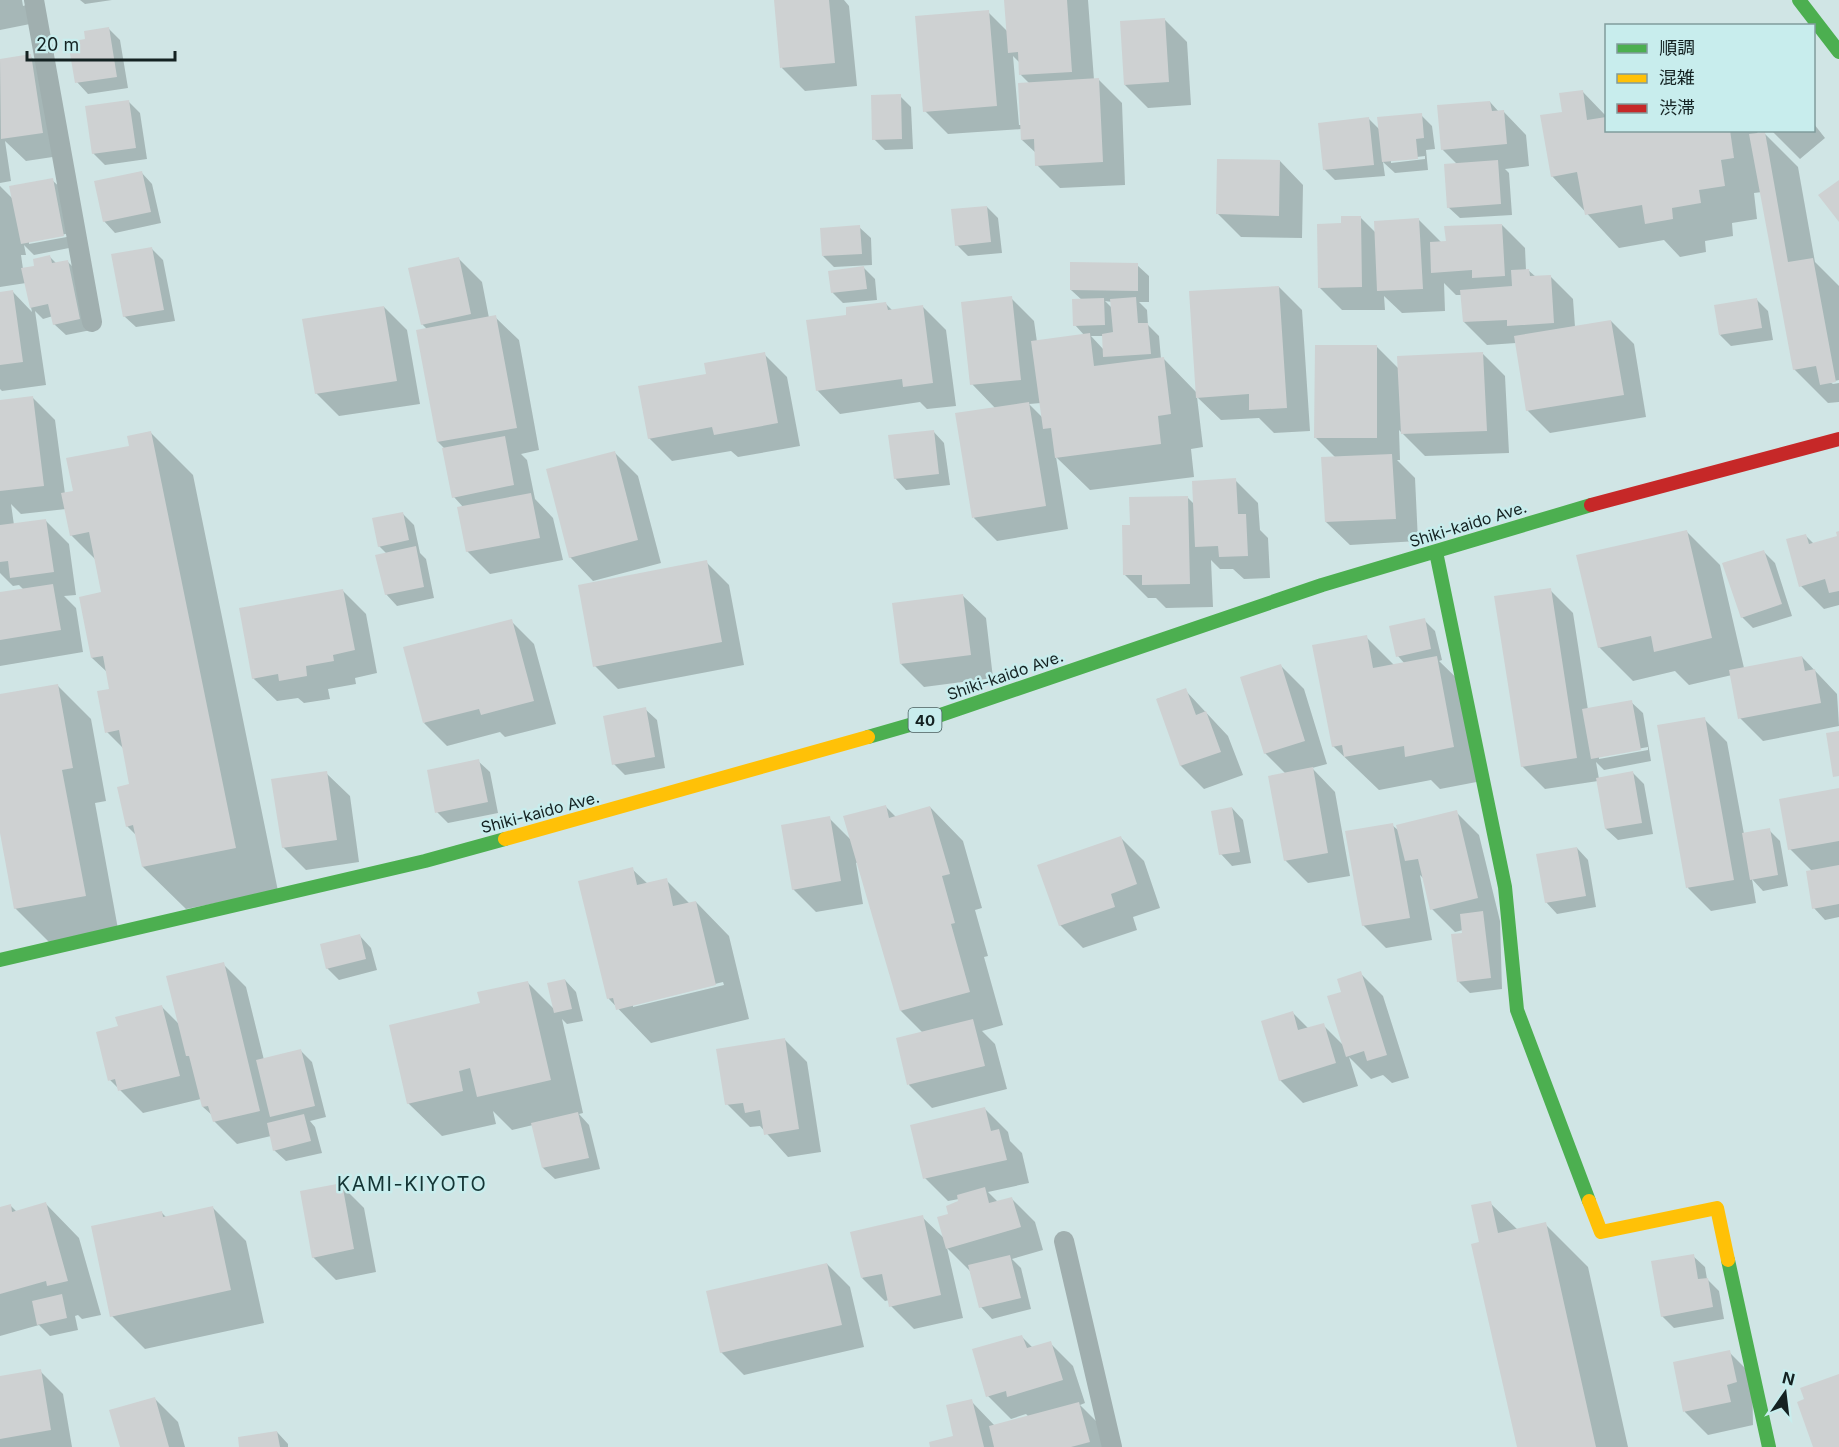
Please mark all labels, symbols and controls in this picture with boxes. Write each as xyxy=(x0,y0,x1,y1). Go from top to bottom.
scale bar xyxy=(27,24,176,62)
legend xyxy=(1605,24,1815,132)
text: 20 m xyxy=(36,34,79,55)
text: 順調 xyxy=(1659,37,1695,58)
text: 混雑 xyxy=(1659,67,1695,88)
text: 渋滞 xyxy=(1659,97,1695,118)
street label: Shiki-kaido Ave. xyxy=(1407,497,1529,551)
street label: Shiki-kaido Ave. xyxy=(944,646,1066,704)
road number: 40 xyxy=(908,708,942,732)
street label: Shiki-kaido Ave. xyxy=(479,787,601,837)
district label: KAMI-KIYOTO xyxy=(337,1172,487,1196)
north arrow xyxy=(1755,1363,1815,1423)
text: N xyxy=(1780,1367,1797,1390)

